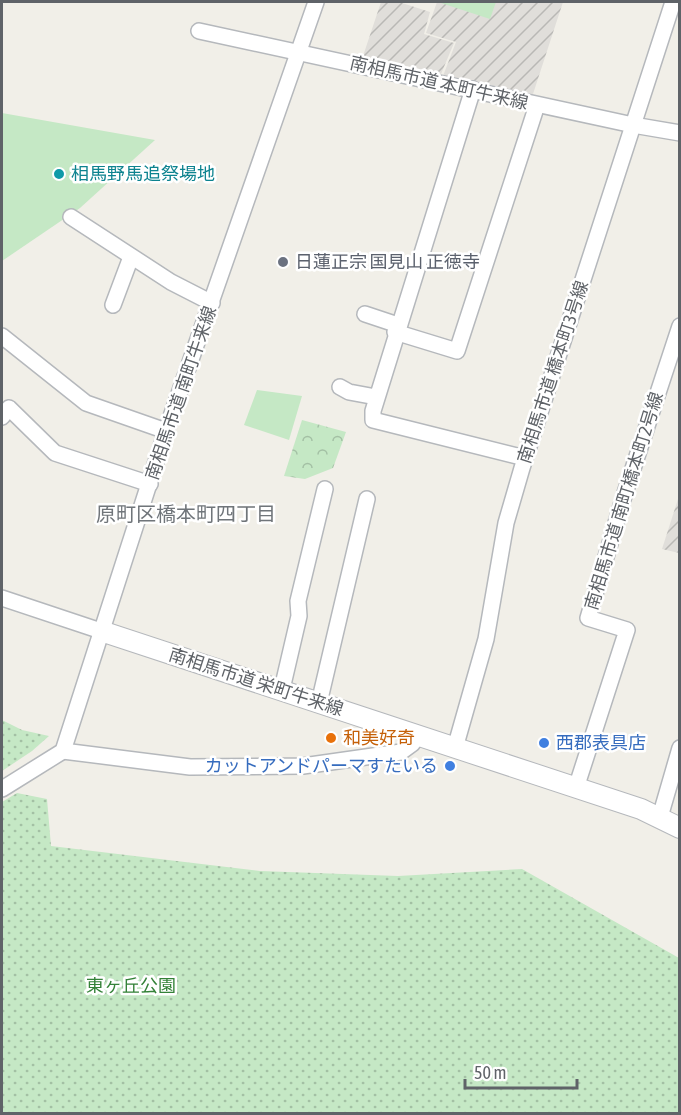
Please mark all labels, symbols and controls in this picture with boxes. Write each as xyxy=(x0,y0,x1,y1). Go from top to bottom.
street label: 南相馬市道 本町牛来線 xyxy=(348,52,530,113)
place label: 相馬野馬追祭場地 xyxy=(71,163,215,184)
marker: 相馬野馬追祭場地 xyxy=(52,167,66,181)
place label: 日蓮正宗 国見山 正徳寺 xyxy=(295,251,480,272)
marker: 日蓮正宗 国見山 正徳寺 xyxy=(276,255,290,269)
street label: 南相馬市道 橋本町3号線 xyxy=(513,278,592,466)
street label: 南相馬市道 南町牛来線 xyxy=(141,303,220,483)
street label: 南相馬市道 南町橋本町2号線 xyxy=(580,389,667,612)
district label: 原町区橋本町四丁目 xyxy=(96,502,276,525)
street label: 南相馬市道 栄町牛来線 xyxy=(166,643,346,720)
place label: 和美好奇 xyxy=(343,727,415,748)
marker: 和美好奇 xyxy=(324,731,338,745)
place label: 西郡表具店 xyxy=(556,732,646,753)
marker: 西郡表具店 xyxy=(537,736,551,750)
place label: カットアンドパーマすたいる xyxy=(205,755,438,776)
marker: カットアンドパーマすたいる xyxy=(443,759,457,773)
park label: 東ヶ丘公園 xyxy=(86,975,176,996)
scale bar xyxy=(465,1052,578,1090)
text: 50 m xyxy=(474,1062,506,1083)

